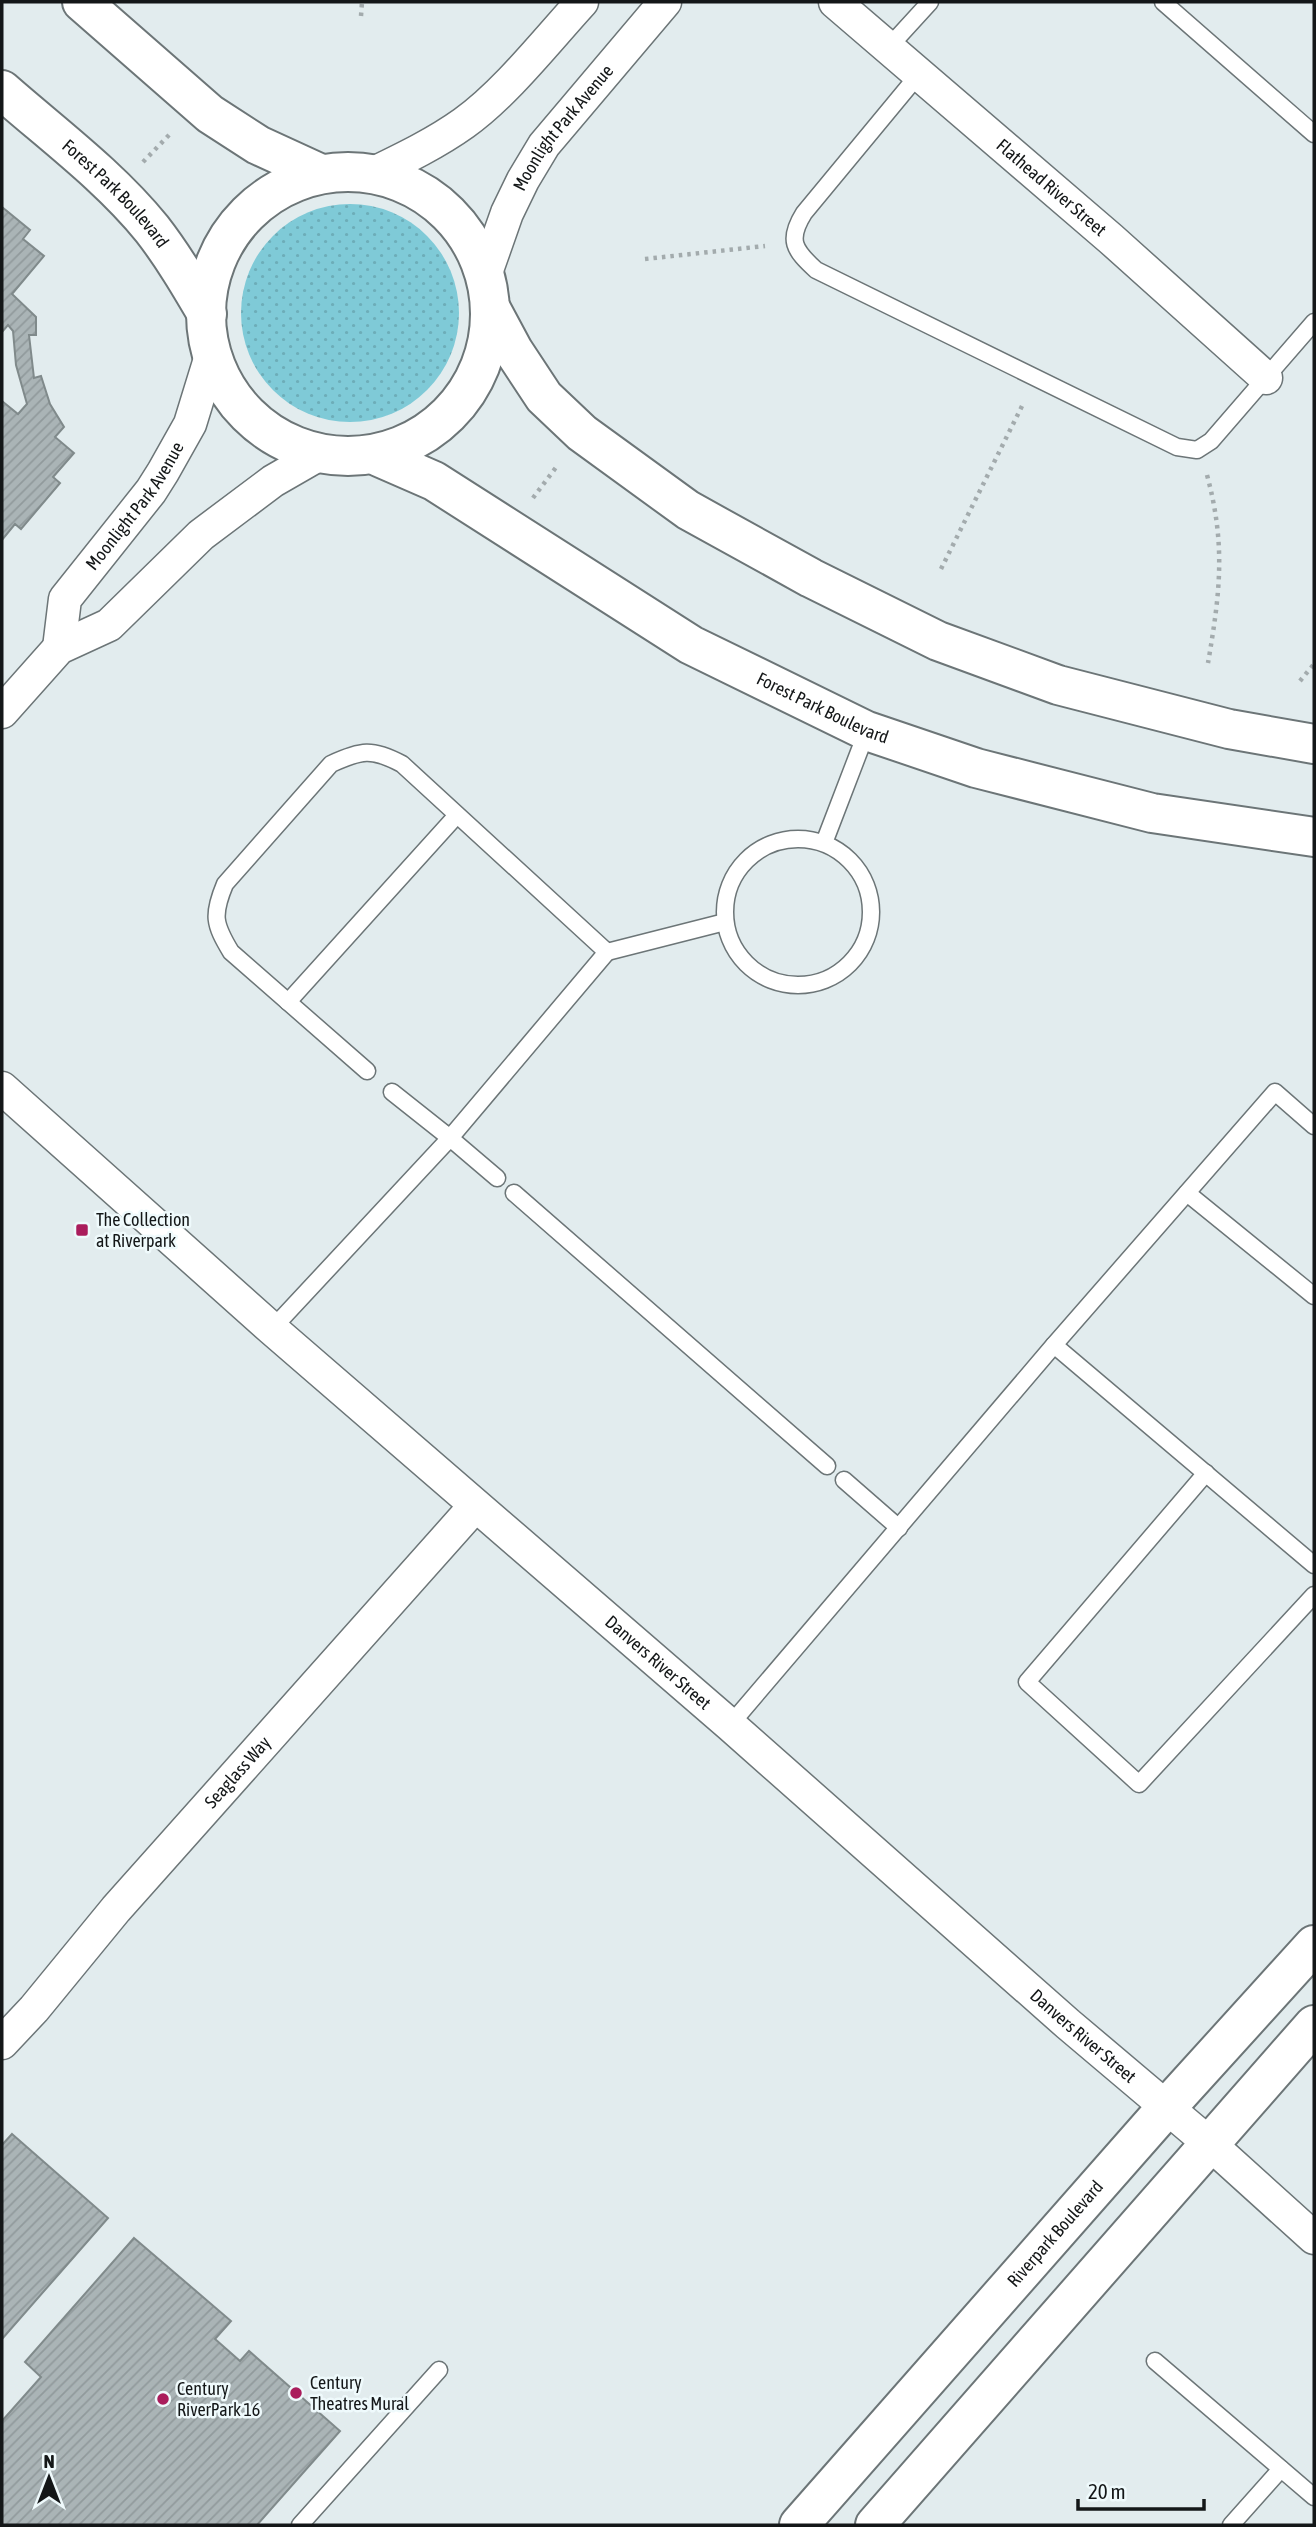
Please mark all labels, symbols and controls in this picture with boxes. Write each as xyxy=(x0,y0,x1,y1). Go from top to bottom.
street label: Moonlight Park Avenue xyxy=(508,60,617,194)
street label: Flathead River Street xyxy=(992,134,1111,240)
street label: Forest Park Boulevard xyxy=(58,135,173,252)
street label: Moonlight Park Avenue xyxy=(81,438,188,574)
street label: Forest Park Boulevard xyxy=(754,668,891,747)
place label: The Collection at Riverpark xyxy=(96,1209,190,1251)
marker: The Collection at Riverpark xyxy=(74,1222,90,1238)
street label: Danvers River Street xyxy=(601,1611,715,1714)
street label: Seaglass Way xyxy=(200,1732,275,1812)
street label: Danvers River Street xyxy=(1026,1985,1141,2087)
street label: Riverpark Boulevard xyxy=(1003,2176,1107,2291)
place label: Century Theatres Mural xyxy=(310,2372,409,2414)
place label: Century RiverPark 16 xyxy=(177,2378,260,2420)
marker: Century Theatres Mural xyxy=(288,2385,304,2401)
marker: Century RiverPark 16 xyxy=(155,2391,171,2407)
north arrow xyxy=(14,2443,84,2513)
text: N xyxy=(43,2450,55,2472)
scale bar xyxy=(1078,2468,1204,2512)
text: 20 m xyxy=(1088,2479,1126,2503)

